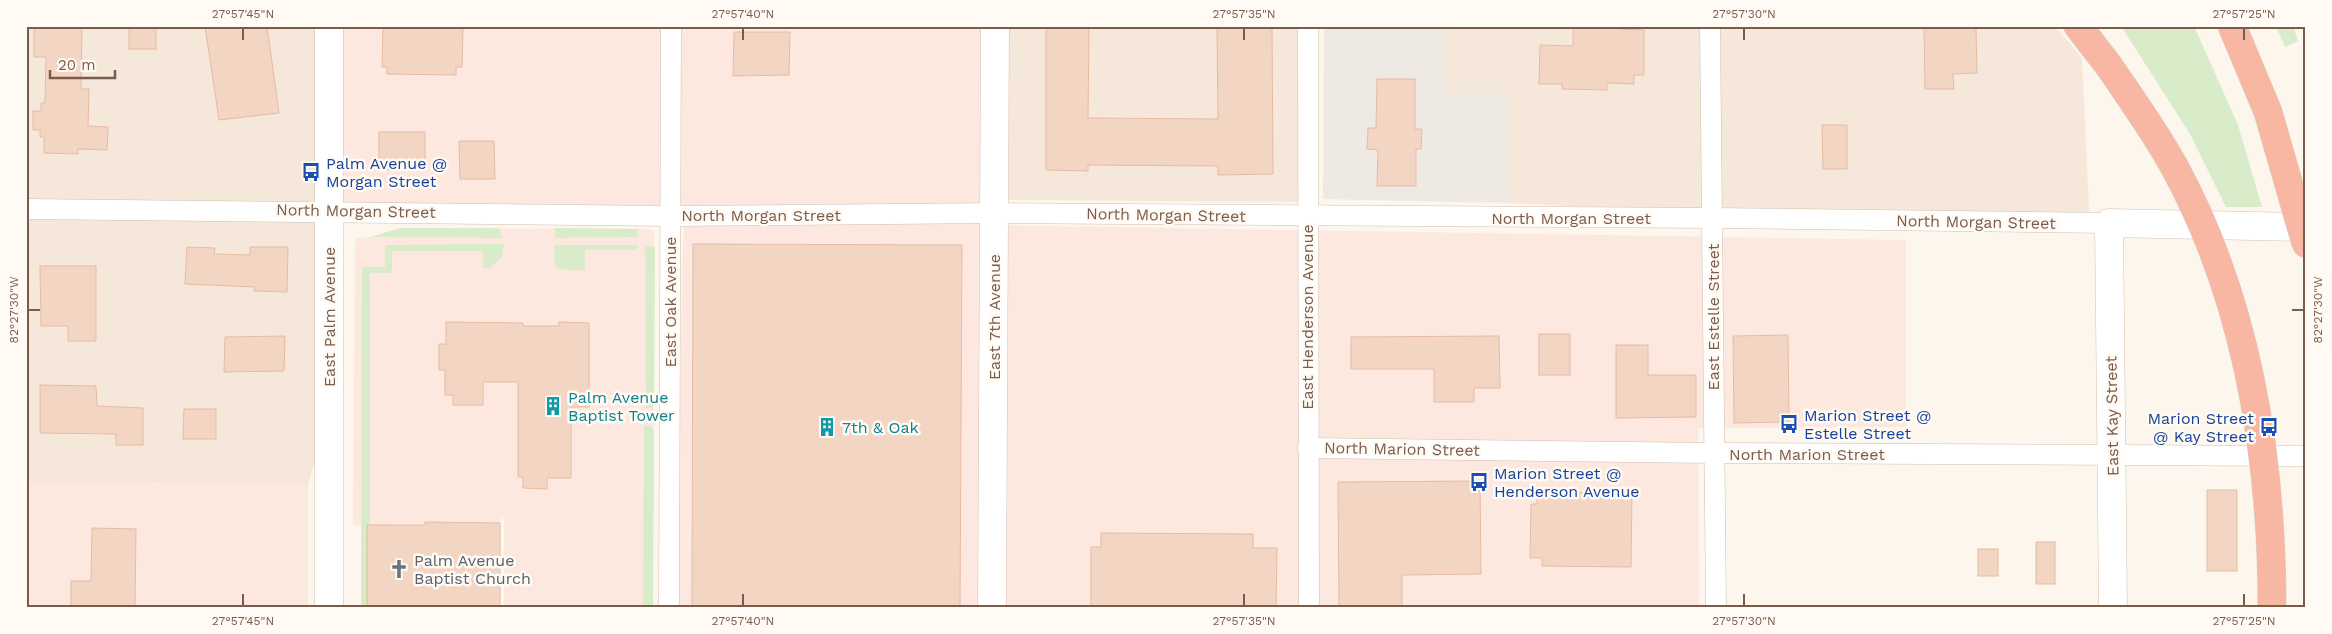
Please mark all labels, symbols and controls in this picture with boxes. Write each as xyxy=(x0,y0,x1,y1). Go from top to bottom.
text: 27°57'45"N xyxy=(212,7,274,21)
text: 27°57'40"N xyxy=(712,7,774,21)
text: 27°57'35"N xyxy=(1212,7,1276,21)
text: 27°57'30"N xyxy=(1712,7,1776,21)
text: 27°57'25"N xyxy=(2212,7,2276,21)
scale bar xyxy=(50,48,115,80)
text: 20 m xyxy=(58,56,96,74)
place label: Palm Avenue @ Morgan Street xyxy=(326,154,447,191)
bus stop icon: Palm Avenue @ Morgan Street xyxy=(300,161,322,183)
street label: North Morgan Street xyxy=(276,200,436,222)
street label: North Morgan Street xyxy=(1086,204,1246,226)
street label: North Morgan Street xyxy=(681,206,841,225)
street label: North Morgan Street xyxy=(1491,209,1651,228)
street label: North Morgan Street xyxy=(1896,211,2056,233)
street label: East Henderson Avenue xyxy=(1298,224,1317,410)
street label: East Oak Avenue xyxy=(661,236,680,368)
street label: East Estelle Street xyxy=(1704,243,1723,391)
street label: East Palm Avenue xyxy=(320,247,339,387)
street label: East 7th Avenue xyxy=(985,254,1004,380)
text: 82°27'30"W xyxy=(7,276,21,344)
text: 82°27'30"W xyxy=(2311,276,2325,344)
street label: East Kay Street xyxy=(2101,355,2123,476)
place label: Palm Avenue Baptist Tower xyxy=(568,388,675,425)
building icon: Palm Avenue Baptist Tower xyxy=(542,395,564,417)
place label: Marion Street @ Estelle Street xyxy=(1804,406,1931,443)
place label: Marion Street @ Kay Street xyxy=(2147,409,2254,446)
bus stop icon: Marion Street @ Estelle Street xyxy=(1778,413,1800,435)
building icon: 7th & Oak xyxy=(816,416,838,438)
bus stop icon: Marion Street @ Kay Street xyxy=(2258,416,2280,438)
place label: 7th & Oak xyxy=(842,418,919,437)
street label: North Marion Street xyxy=(1324,438,1480,460)
street label: North Marion Street xyxy=(1729,445,1885,464)
place label: Marion Street @ Henderson Avenue xyxy=(1494,464,1640,501)
bus stop icon: Marion Street @ Henderson Avenue xyxy=(1468,471,1490,493)
place label: Palm Avenue Baptist Church xyxy=(414,551,531,588)
church icon: Palm Avenue Baptist Church xyxy=(388,558,410,580)
text: 27°57'45"N xyxy=(212,614,274,628)
text: 27°57'40"N xyxy=(712,614,774,628)
text: 27°57'35"N xyxy=(1212,614,1276,628)
text: 27°57'30"N xyxy=(1712,614,1776,628)
text: 27°57'25"N xyxy=(2212,614,2276,628)

